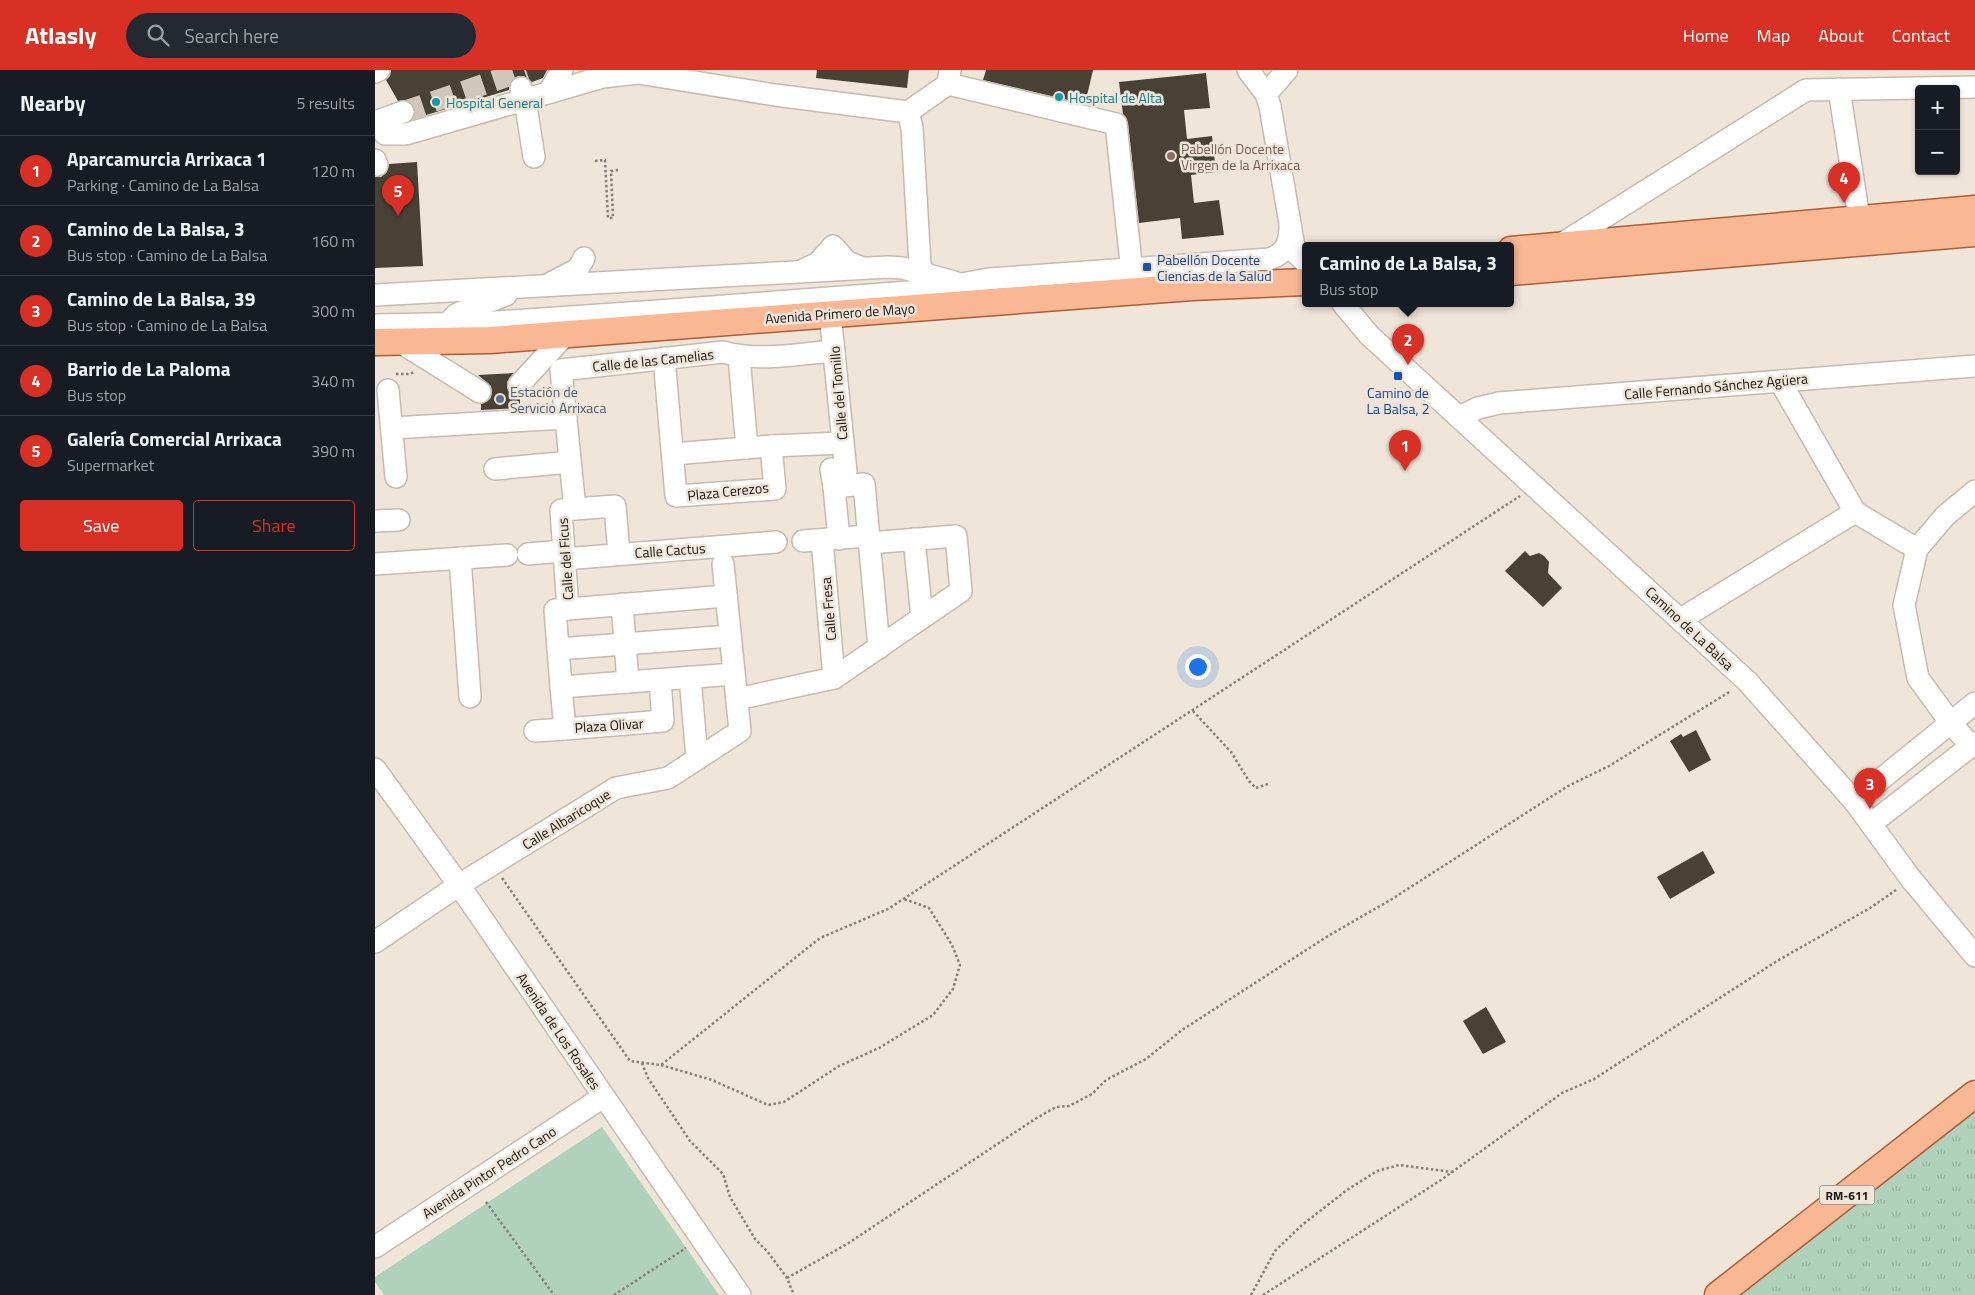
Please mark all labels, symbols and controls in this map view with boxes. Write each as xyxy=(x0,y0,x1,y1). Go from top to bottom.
search box xyxy=(126,13,476,58)
text: Atlasly xyxy=(25,17,96,53)
icon: search xyxy=(144,21,172,49)
text: Search here xyxy=(184,21,279,50)
text: Home xyxy=(1683,22,1729,49)
text: Map xyxy=(1757,22,1790,49)
text: About xyxy=(1818,22,1864,49)
text: Contact xyxy=(1892,22,1950,49)
map controls xyxy=(1915,85,1960,175)
button: + xyxy=(1915,85,1960,130)
text: Nearby xyxy=(20,87,85,119)
place label: Hospital de Alta xyxy=(1069,87,1162,108)
text: 5 results xyxy=(296,91,355,115)
marker: Hospital de Alta xyxy=(1053,91,1065,103)
place label: Hospital General xyxy=(446,92,543,113)
marker: Hospital General xyxy=(430,96,442,108)
button: − xyxy=(1915,130,1960,175)
place label: Pabellón Docente Virgen de la Arrixaca xyxy=(1181,138,1300,175)
text: Aparcamurcia Arrixaca 1 xyxy=(67,144,267,173)
marker: Pabellón Docente Virgen de la Arrixaca xyxy=(1165,150,1177,162)
text: 1 xyxy=(32,159,40,183)
text: 120 m xyxy=(311,159,355,183)
pin: 4 xyxy=(1828,162,1860,203)
text: Parking · Camino de La Balsa xyxy=(67,173,259,197)
pin: 5 xyxy=(382,175,414,216)
text: Camino de La Balsa, 3 xyxy=(67,214,245,243)
text: 2 xyxy=(32,229,40,253)
text: 160 m xyxy=(311,229,355,253)
popup xyxy=(1302,242,1514,307)
text: Bus stop · Camino de La Balsa xyxy=(67,243,267,267)
text: Camino de La Balsa, 3 xyxy=(1319,248,1497,277)
place label: Pabellón Docente Ciencias de la Salud xyxy=(1157,249,1272,286)
marker: Pabellón Docente Ciencias de la Salud xyxy=(1141,261,1153,273)
text: Bus stop xyxy=(1319,277,1378,301)
text: Camino de La Balsa, 39 xyxy=(67,284,255,313)
street label: Avenida Primero de Mayo xyxy=(764,297,916,329)
text: 3 xyxy=(32,299,40,323)
text: 300 m xyxy=(311,299,355,323)
text: Bus stop · Camino de La Balsa xyxy=(67,313,267,337)
pin: 2 xyxy=(1392,324,1424,365)
street label: Calle de las Camelias xyxy=(591,343,715,377)
street label: Calle del Tomillo xyxy=(823,345,853,441)
text: Barrio de La Paloma xyxy=(67,354,230,383)
street label: Calle Fernando Sánchez Agüera xyxy=(1623,368,1809,404)
text: 4 xyxy=(32,369,40,393)
text: 340 m xyxy=(311,369,355,393)
marker: Camino de La Balsa, 2 xyxy=(1392,370,1404,382)
place label: Estación de Servicio Arrixaca xyxy=(510,381,606,418)
place label: Camino de La Balsa, 2 xyxy=(1366,382,1430,419)
text: Bus stop xyxy=(67,383,126,407)
marker: Estación de Servicio Arrixaca xyxy=(494,393,506,405)
text: Galería Comercial Arrixaca xyxy=(67,424,282,453)
pin: 1 xyxy=(1389,430,1421,471)
text: 5 xyxy=(32,439,40,463)
text: 390 m xyxy=(311,439,355,463)
text: Supermarket xyxy=(67,453,154,477)
street label: Plaza Cerezos xyxy=(686,476,770,506)
button: Save xyxy=(20,500,183,551)
button: Share xyxy=(193,500,355,551)
street label: Calle del Ficus xyxy=(552,517,578,601)
street label: Calle Cactus xyxy=(634,537,706,563)
street label: Calle Fresa xyxy=(815,576,841,642)
street label: Camino de La Balsa xyxy=(1641,581,1739,675)
your location xyxy=(1185,654,1211,680)
street label: Plaza Olivar xyxy=(574,712,644,738)
pin: 3 xyxy=(1854,768,1886,809)
street label: Calle Albaricoque xyxy=(518,783,614,855)
street label: Avenida de Los Rosales xyxy=(512,968,606,1094)
street label: Avenida Pintor Pedro Cano xyxy=(418,1121,560,1223)
road number: RM-611 xyxy=(1819,1186,1875,1204)

